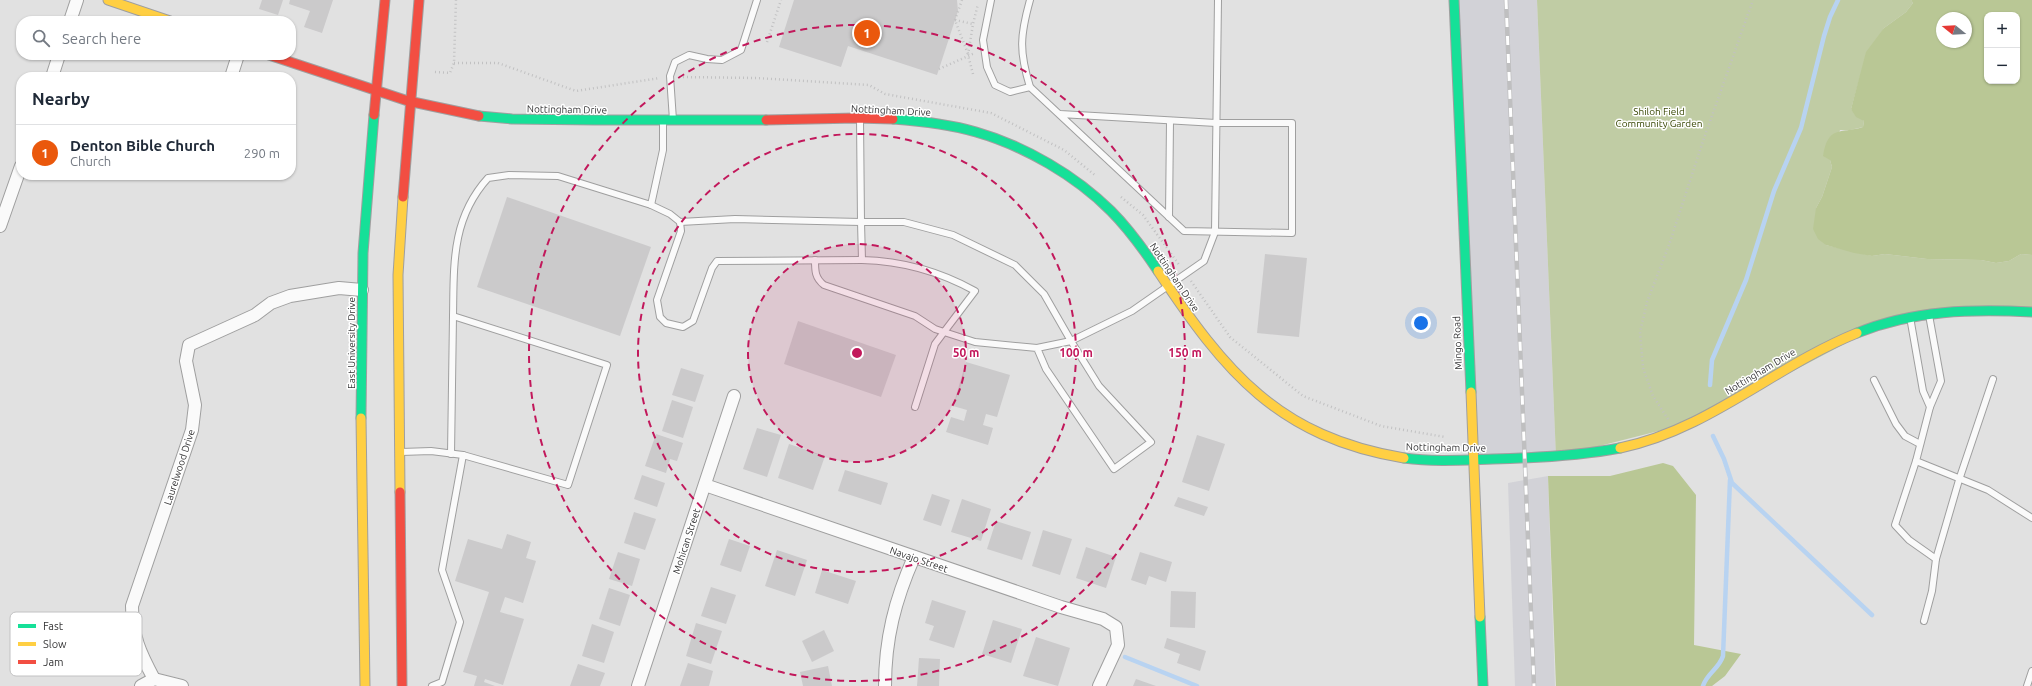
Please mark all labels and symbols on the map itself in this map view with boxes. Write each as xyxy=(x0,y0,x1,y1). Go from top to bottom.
north arrow xyxy=(1936,12,1972,48)
pin: 1 xyxy=(854,18,880,48)
street label: Nottingham Drive xyxy=(527,103,607,116)
street label: Nottingham Drive xyxy=(851,103,931,118)
park label: Shiloh Field Community Garden xyxy=(1616,106,1702,129)
street label: Nottingham Drive xyxy=(1148,241,1202,314)
street label: East University Drive xyxy=(346,297,357,389)
your location xyxy=(1411,313,1431,333)
street label: Mingo Road xyxy=(1451,316,1464,370)
centre of rings xyxy=(850,346,864,360)
text: 50 m xyxy=(953,346,979,359)
text: 100 m xyxy=(1059,346,1093,359)
text: 150 m xyxy=(1168,346,1202,359)
street label: Nottingham Drive xyxy=(1723,346,1797,397)
street label: Laurelwood Drive xyxy=(162,428,197,506)
street label: Nottingham Drive xyxy=(1406,441,1486,454)
street label: Mohican Street xyxy=(671,507,702,575)
street label: Navajo Street xyxy=(888,544,949,575)
legend xyxy=(10,612,142,676)
text: Fast xyxy=(43,620,64,632)
text: Slow xyxy=(43,638,67,650)
text: Jam xyxy=(43,656,64,668)

